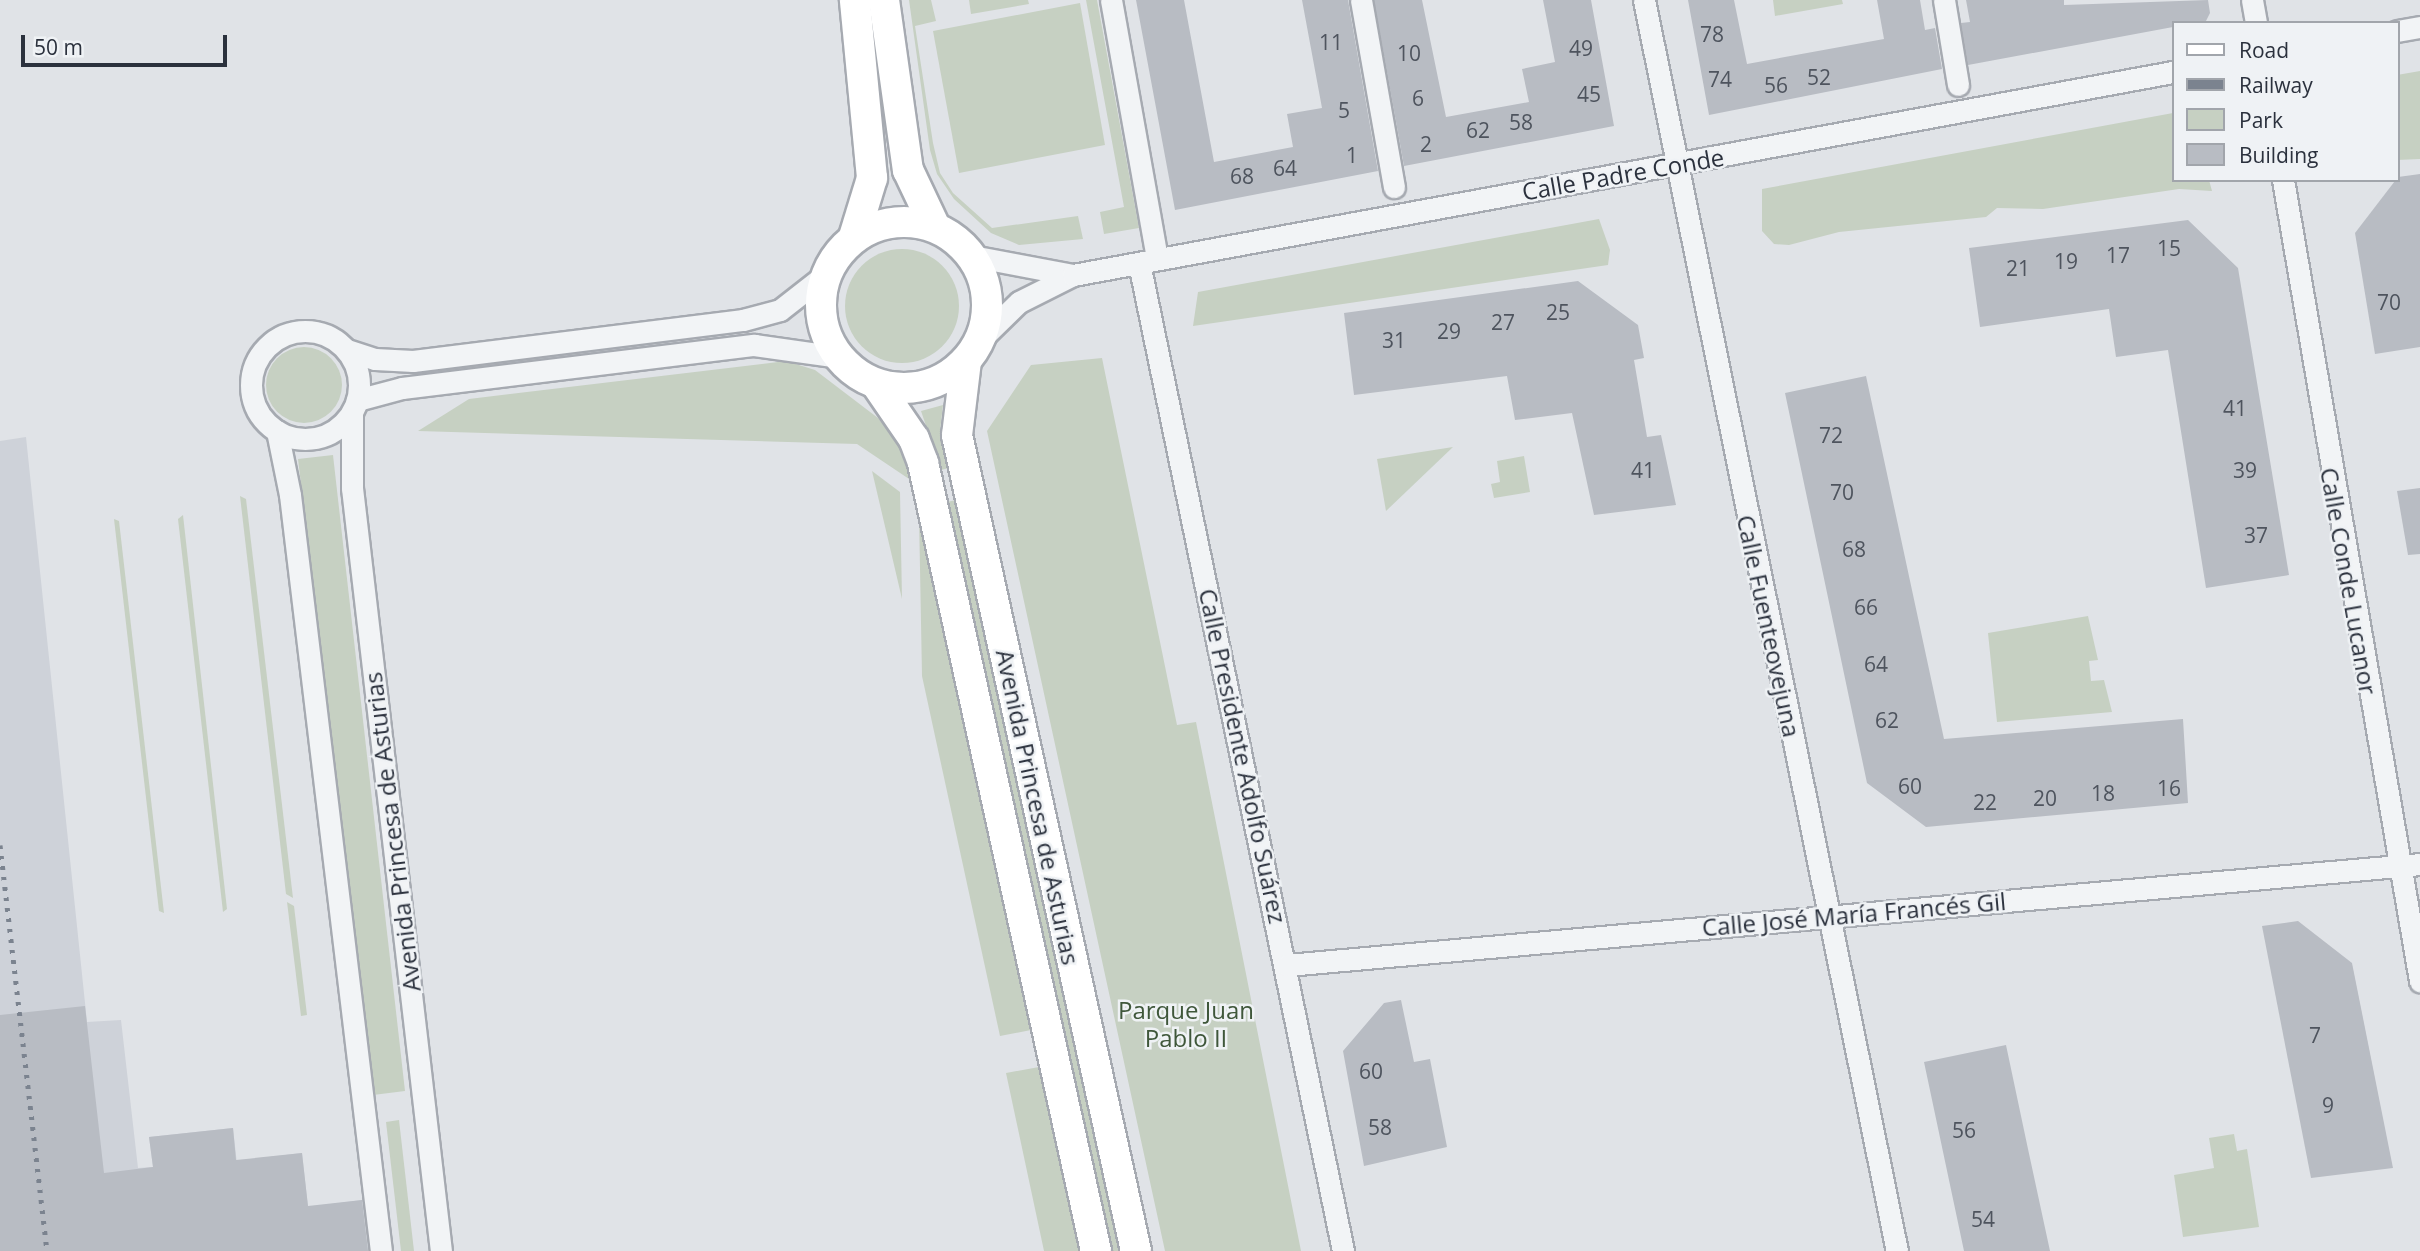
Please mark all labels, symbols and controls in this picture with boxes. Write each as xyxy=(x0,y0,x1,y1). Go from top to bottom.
scale bar xyxy=(24,21,231,65)
house number: 78 xyxy=(1700,21,1724,47)
legend xyxy=(2172,21,2399,182)
house number: 11 xyxy=(1319,29,1343,55)
text: 50 m xyxy=(34,33,83,61)
house number: 49 xyxy=(1569,35,1593,61)
text: Road xyxy=(2239,36,2289,64)
house number: 10 xyxy=(1397,40,1421,66)
house number: 52 xyxy=(1807,64,1831,90)
house number: 74 xyxy=(1708,66,1732,92)
text: Railway xyxy=(2239,71,2313,99)
house number: 56 xyxy=(1764,72,1788,98)
house number: 45 xyxy=(1577,81,1601,107)
house number: 6 xyxy=(1412,85,1424,111)
house number: 5 xyxy=(1338,97,1350,123)
text: Park xyxy=(2239,106,2283,134)
house number: 58 xyxy=(1509,109,1533,135)
house number: 62 xyxy=(1466,117,1490,143)
house number: 2 xyxy=(1420,131,1432,157)
text: Building xyxy=(2239,141,2318,169)
house number: 1 xyxy=(1346,142,1358,168)
street label: Calle Padre Conde xyxy=(1520,142,1726,206)
house number: 64 xyxy=(1273,155,1297,181)
house number: 68 xyxy=(1230,163,1254,189)
house number: 15 xyxy=(2157,235,2181,261)
house number: 17 xyxy=(2106,242,2130,268)
house number: 19 xyxy=(2054,248,2078,274)
house number: 21 xyxy=(2006,255,2030,281)
house number: 70 xyxy=(2377,289,2401,315)
house number: 25 xyxy=(1546,299,1570,325)
house number: 27 xyxy=(1491,309,1515,335)
house number: 29 xyxy=(1437,318,1461,344)
house number: 31 xyxy=(1382,327,1406,353)
house number: 41 xyxy=(2223,395,2247,421)
house number: 72 xyxy=(1819,422,1843,448)
house number: 41 xyxy=(1631,457,1655,483)
house number: 39 xyxy=(2233,457,2257,483)
street label: Calle Conde Lucanor xyxy=(2315,465,2383,697)
house number: 70 xyxy=(1830,479,1854,505)
street label: Calle Fuenteovejuna xyxy=(1731,512,1807,740)
house number: 37 xyxy=(2244,522,2268,548)
house number: 68 xyxy=(1842,536,1866,562)
street label: Calle Presidente Adolfo Suárez xyxy=(1193,586,1293,926)
house number: 66 xyxy=(1854,594,1878,620)
street label: Avenida Princesa de Asturias xyxy=(990,647,1086,967)
house number: 64 xyxy=(1864,651,1888,677)
street label: Avenida Princesa de Asturias xyxy=(358,671,426,993)
house number: 62 xyxy=(1875,707,1899,733)
house number: 60 xyxy=(1898,773,1922,799)
house number: 16 xyxy=(2157,775,2181,801)
house number: 18 xyxy=(2091,780,2115,806)
house number: 20 xyxy=(2033,785,2057,811)
house number: 22 xyxy=(1973,789,1997,815)
street label: Calle José María Francés Gil xyxy=(1701,886,2007,942)
park label: Parque Juan Pablo II xyxy=(1118,996,1254,1052)
house number: 7 xyxy=(2309,1022,2321,1048)
house number: 60 xyxy=(1359,1058,1383,1084)
house number: 9 xyxy=(2322,1092,2334,1118)
house number: 58 xyxy=(1368,1114,1392,1140)
house number: 56 xyxy=(1952,1117,1976,1143)
house number: 54 xyxy=(1971,1206,1995,1232)

